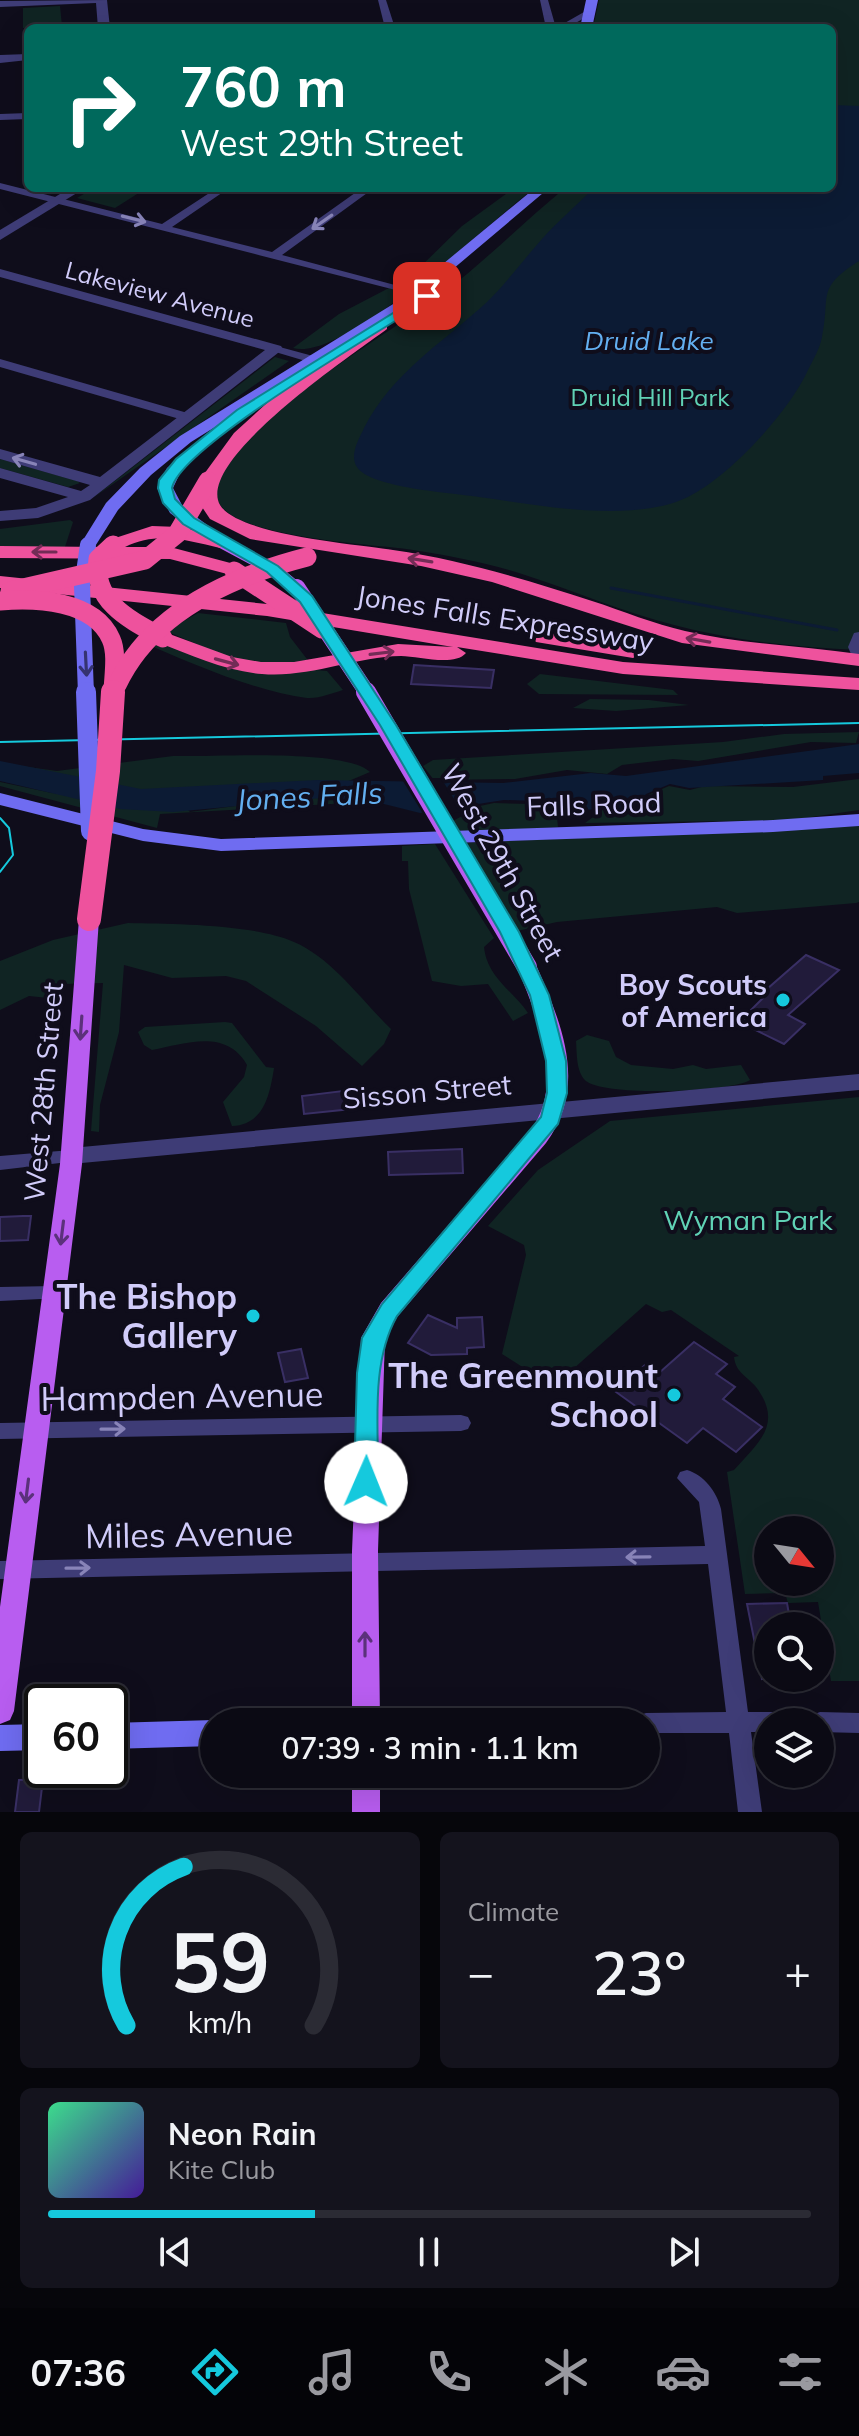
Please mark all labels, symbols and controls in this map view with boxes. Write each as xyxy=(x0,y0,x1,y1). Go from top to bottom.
text: 760 m xyxy=(180,51,347,121)
icon: right xyxy=(48,56,152,160)
text: West 29th Street xyxy=(180,120,463,165)
one-way arrow xyxy=(120,213,146,228)
one-way arrow xyxy=(312,213,333,230)
street label: Lakeview Avenue xyxy=(62,254,258,334)
pin xyxy=(393,262,461,330)
icon: arrive xyxy=(405,274,449,318)
water label: Druid Lake xyxy=(584,324,714,357)
park label: Druid Hill Park xyxy=(570,382,730,412)
one-way arrow xyxy=(11,453,37,468)
one-way arrow xyxy=(31,544,58,560)
one-way arrow xyxy=(408,552,433,567)
street label: Jones Falls Expressway xyxy=(354,577,657,659)
one-way arrow xyxy=(686,632,712,647)
one-way arrow xyxy=(368,645,395,660)
one-way arrow xyxy=(79,650,94,677)
one-way arrow xyxy=(214,655,240,670)
street label: West 29th Street xyxy=(434,757,572,967)
water label: Jones Falls xyxy=(232,773,383,819)
street label: Falls Road xyxy=(526,784,662,824)
place label: Boy Scouts of America xyxy=(619,967,767,1034)
street label: West 28th Street xyxy=(16,981,70,1203)
marker: Boy Scouts of America xyxy=(774,991,792,1009)
one-way arrow xyxy=(73,1014,88,1041)
street label: Sisson Street xyxy=(341,1066,513,1116)
park label: Wyman Park xyxy=(663,1202,833,1237)
one-way arrow xyxy=(54,1220,69,1245)
place label: The Bishop Gallery xyxy=(56,1275,238,1357)
marker: The Bishop Gallery xyxy=(244,1307,262,1325)
place label: The Greenmount School xyxy=(388,1354,658,1436)
street label: Hampden Avenue xyxy=(40,1372,324,1420)
marker: The Greenmount School xyxy=(665,1386,683,1404)
one-way arrow xyxy=(99,1422,126,1437)
position arrow xyxy=(324,1440,408,1524)
one-way arrow xyxy=(19,1478,34,1503)
street label: Miles Avenue xyxy=(85,1511,293,1557)
north arrow xyxy=(754,1516,834,1596)
map controls xyxy=(754,1516,834,1788)
one-way arrow xyxy=(625,1549,652,1564)
one-way arrow xyxy=(64,1560,91,1576)
button: search xyxy=(754,1612,834,1692)
one-way arrow xyxy=(357,1631,373,1658)
speed limit sign: 60 xyxy=(24,1684,128,1788)
button: layers xyxy=(754,1708,834,1788)
text: 07:39 · 3 min · 1.1 km xyxy=(281,1729,579,1767)
text: Climate xyxy=(468,1895,559,1928)
text: 59 xyxy=(170,1908,270,2013)
text: 23° xyxy=(592,1935,687,2010)
text: − xyxy=(468,1945,494,2000)
text: + xyxy=(785,1945,811,2000)
text: km/h xyxy=(187,2004,252,2040)
text: Neon Rain xyxy=(168,2115,317,2153)
text: Kite Club xyxy=(168,2153,275,2186)
icon: previous xyxy=(153,2230,197,2274)
icon: pause xyxy=(407,2230,451,2274)
icon: next xyxy=(662,2230,706,2274)
icon: directions xyxy=(187,2344,243,2400)
icon: music xyxy=(304,2344,360,2400)
icon: phone xyxy=(421,2344,477,2400)
icon: climate xyxy=(538,2344,594,2400)
icon: car xyxy=(655,2344,711,2400)
icon: filters xyxy=(772,2344,828,2400)
text: 07:36 xyxy=(31,2350,126,2395)

